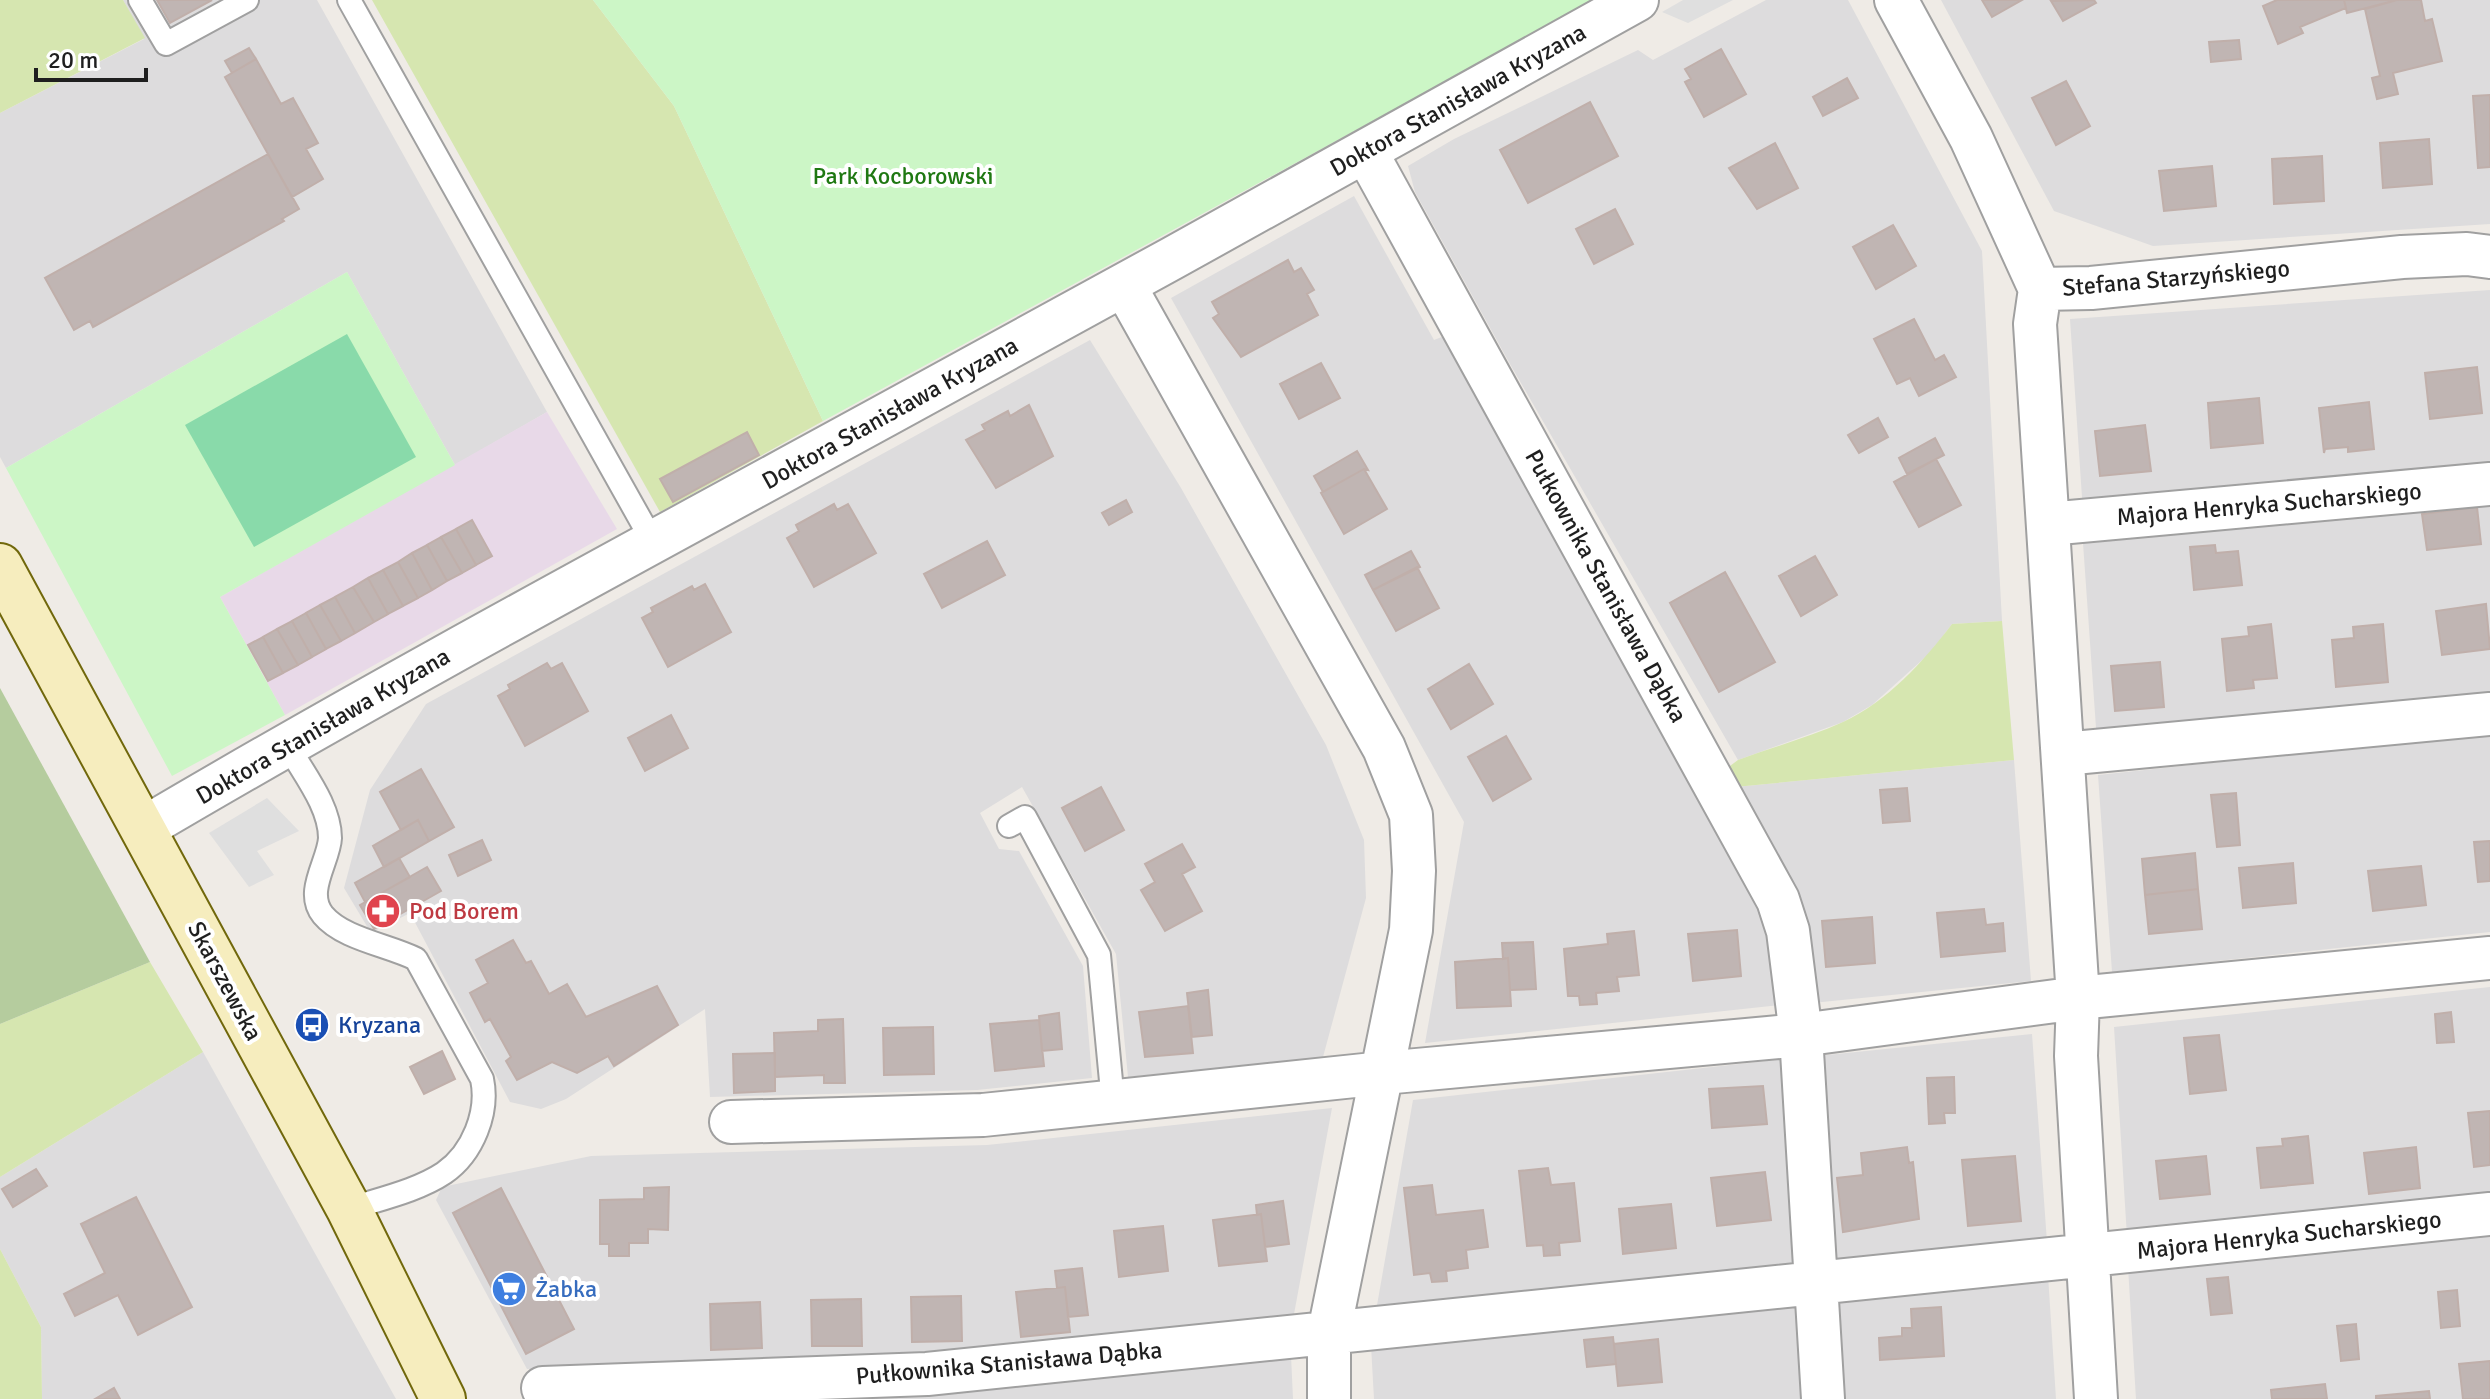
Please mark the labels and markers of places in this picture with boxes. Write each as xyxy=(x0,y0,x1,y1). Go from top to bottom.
pharmacy icon: Pod Borem xyxy=(364,892,402,930)
place label: Pod Borem xyxy=(409,896,519,926)
bus stop icon: Kryzana xyxy=(293,1006,331,1044)
place label: Kryzana xyxy=(338,1010,421,1040)
supermarket icon: Żabka xyxy=(490,1270,528,1308)
place label: Żabka xyxy=(535,1274,597,1304)

